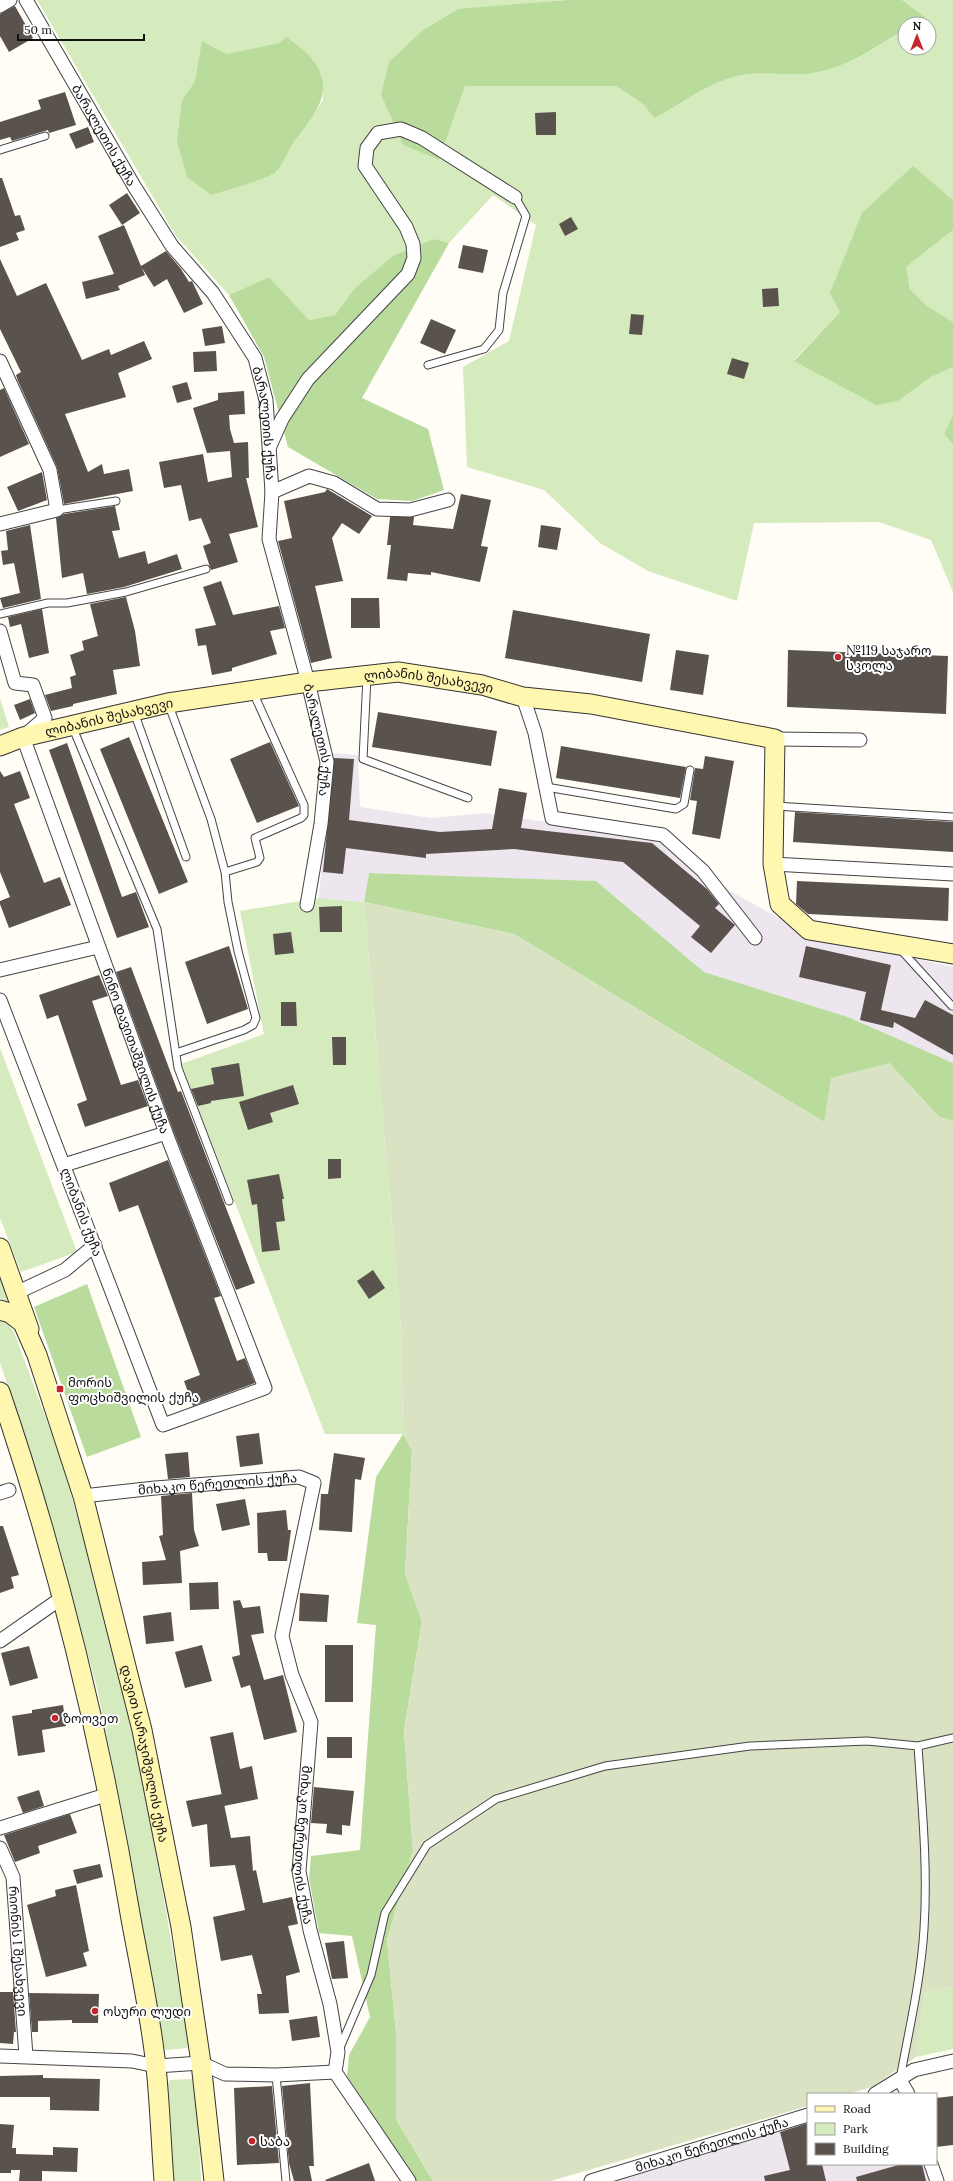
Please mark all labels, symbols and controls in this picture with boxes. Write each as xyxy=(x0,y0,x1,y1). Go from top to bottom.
scale bar xyxy=(18,16,144,42)
north arrow xyxy=(897,16,937,56)
text: N xyxy=(913,19,922,33)
text: 50 m xyxy=(24,22,52,37)
street label: ბარალეთის ქუჩა xyxy=(68,81,140,189)
street label: ბარალეთის ქუჩა xyxy=(248,364,279,481)
place label: №119 საჯარო სკოლა xyxy=(846,642,931,674)
marker: №119 საჯარო სკოლა xyxy=(833,652,843,662)
street label: ლიბანის შესახვევი xyxy=(363,664,496,697)
street label: ბარალეთის ქუჩა xyxy=(300,682,335,797)
street label: ლიბანის შესახვევი xyxy=(43,694,174,741)
street label: ნინო დავითაშვილის ქუჩა xyxy=(98,966,174,1136)
street label: ლიბანის ქუჩა xyxy=(57,1165,106,1259)
place label: მორის ფოცხიშვილის ქუჩა xyxy=(68,1374,199,1406)
marker: მორის ფოცხიშვილის ქუჩა xyxy=(55,1384,65,1394)
street label: მიხაკო წერეთლის ქუჩა xyxy=(137,1469,298,1499)
street label: დავით სარაჯიშვილის ქუჩა xyxy=(117,1663,172,1844)
place label: ზოოვეთ xyxy=(63,1710,118,1727)
marker: ზოოვეთ xyxy=(50,1713,60,1723)
street label: მიხაკო წერეთლის ქუჩა xyxy=(290,1765,317,1926)
street label: რიონის I შესახვევი xyxy=(5,1885,31,2017)
place label: ოსური ლუდი xyxy=(103,2003,191,2020)
marker: ოსური ლუდი xyxy=(90,2006,100,2016)
legend xyxy=(807,2093,937,2165)
text: Road xyxy=(843,2101,871,2116)
street label: მიხაკო წერეთლის ქუჩა xyxy=(633,2113,791,2176)
text: Park xyxy=(843,2121,869,2136)
place label: საბა xyxy=(260,2133,290,2150)
marker: საბა xyxy=(247,2136,257,2146)
text: Building xyxy=(843,2141,889,2156)

